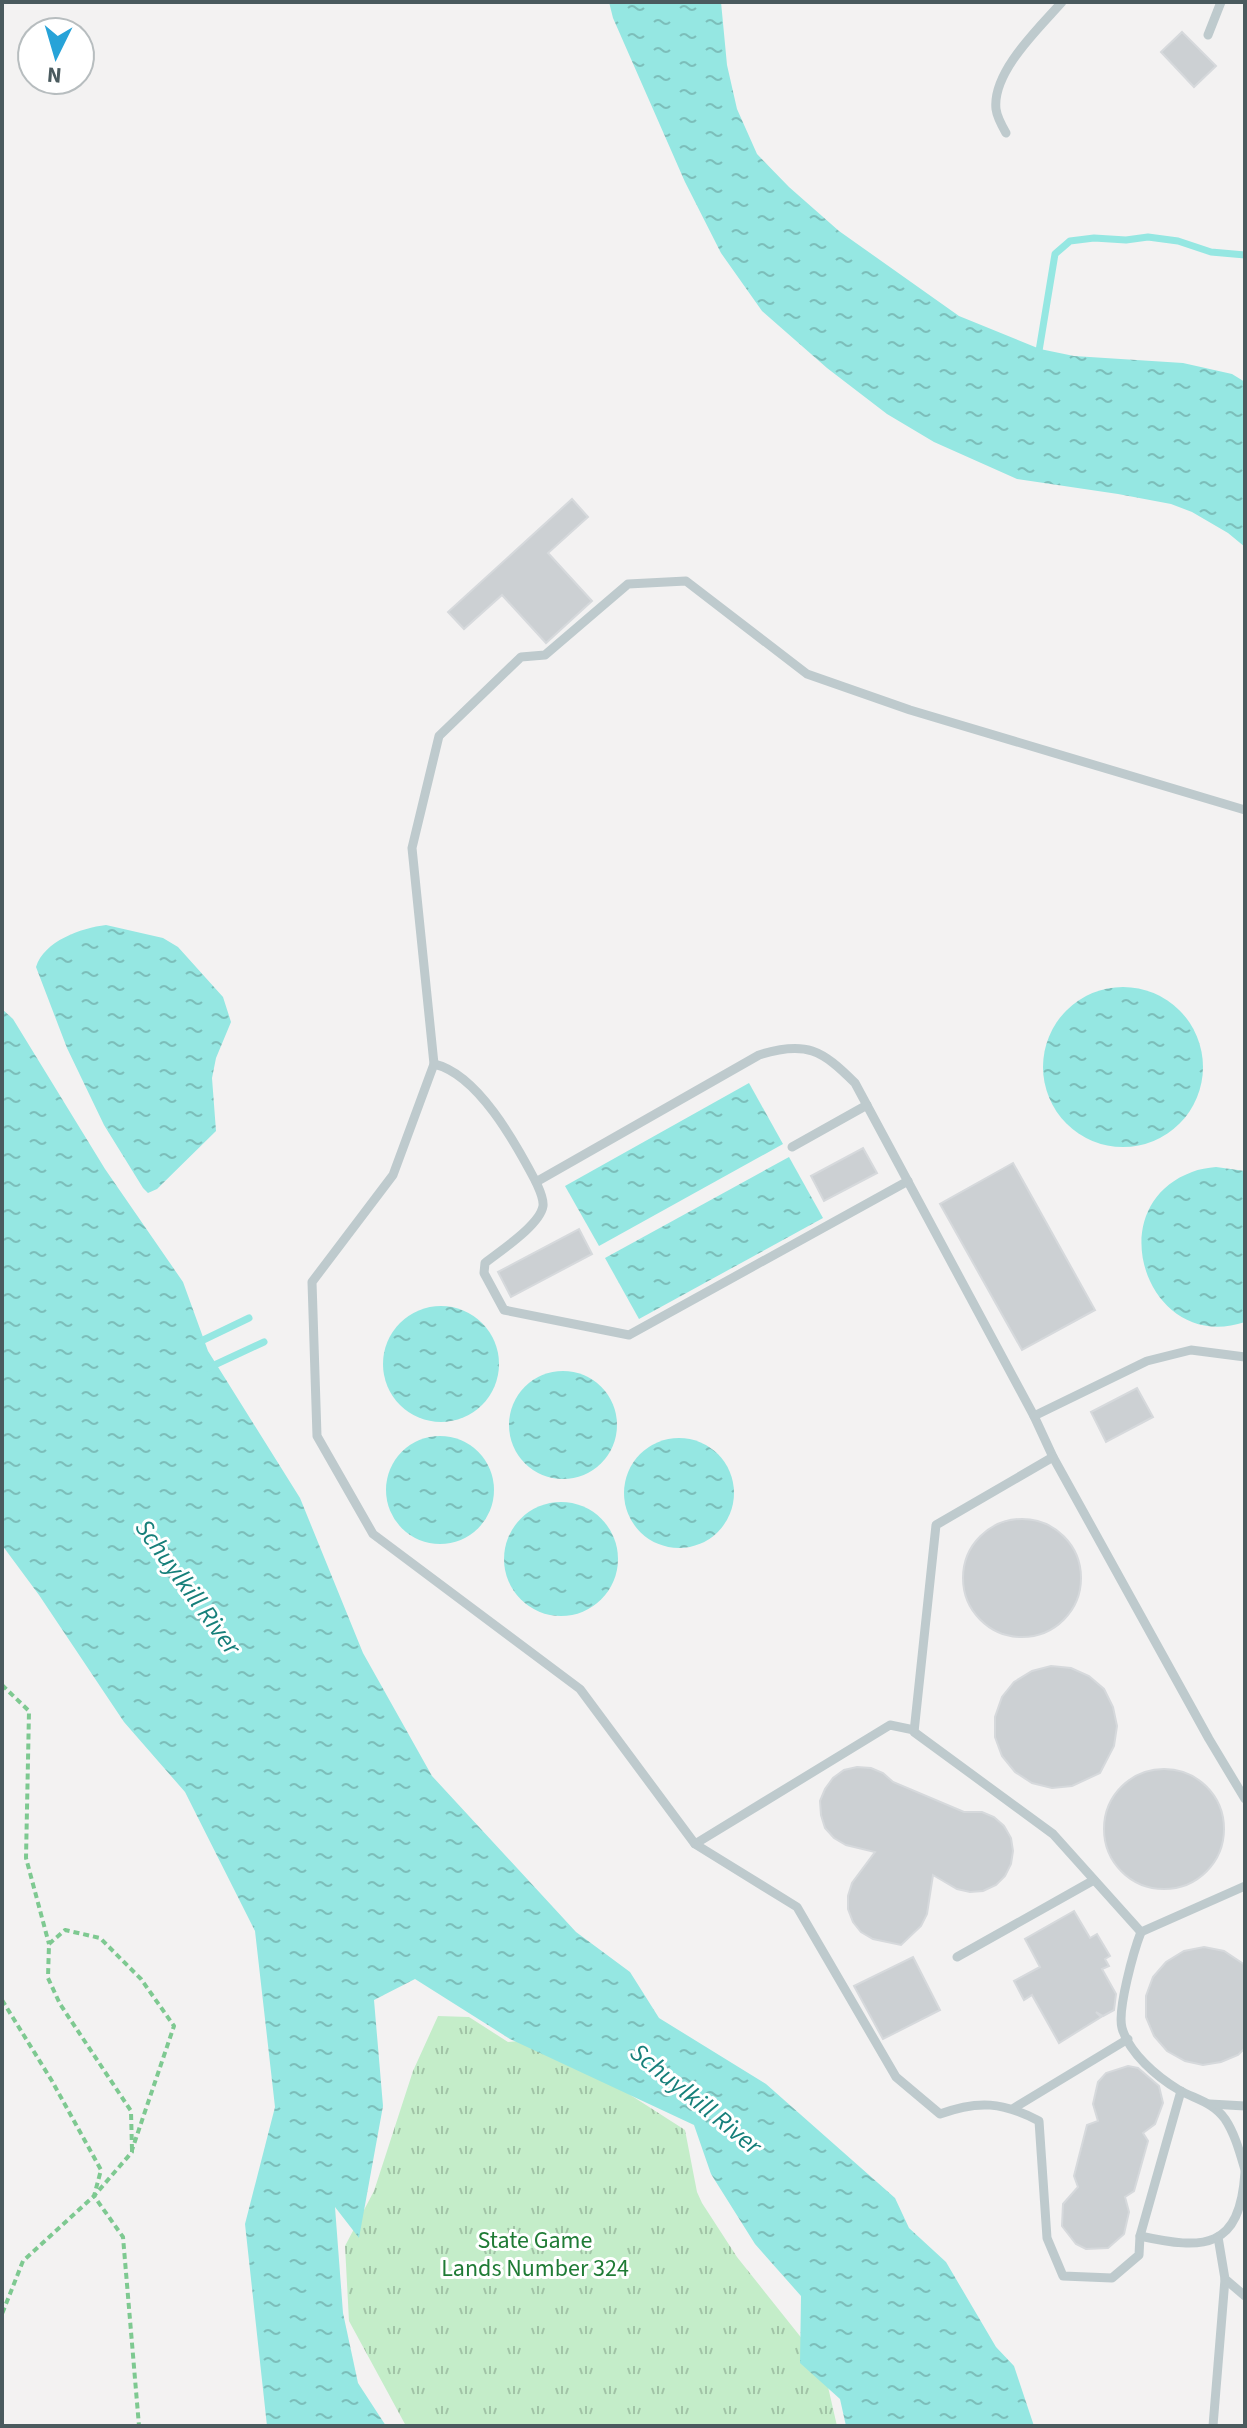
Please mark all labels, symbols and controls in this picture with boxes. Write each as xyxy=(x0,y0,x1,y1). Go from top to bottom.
north arrow xyxy=(16,16,96,96)
text: N xyxy=(46,58,63,92)
water label: Schuylkill River xyxy=(126,1511,251,1663)
water label: Schuylkill River xyxy=(622,2034,771,2164)
park label: State Game Lands Number 324 xyxy=(441,2223,629,2286)

